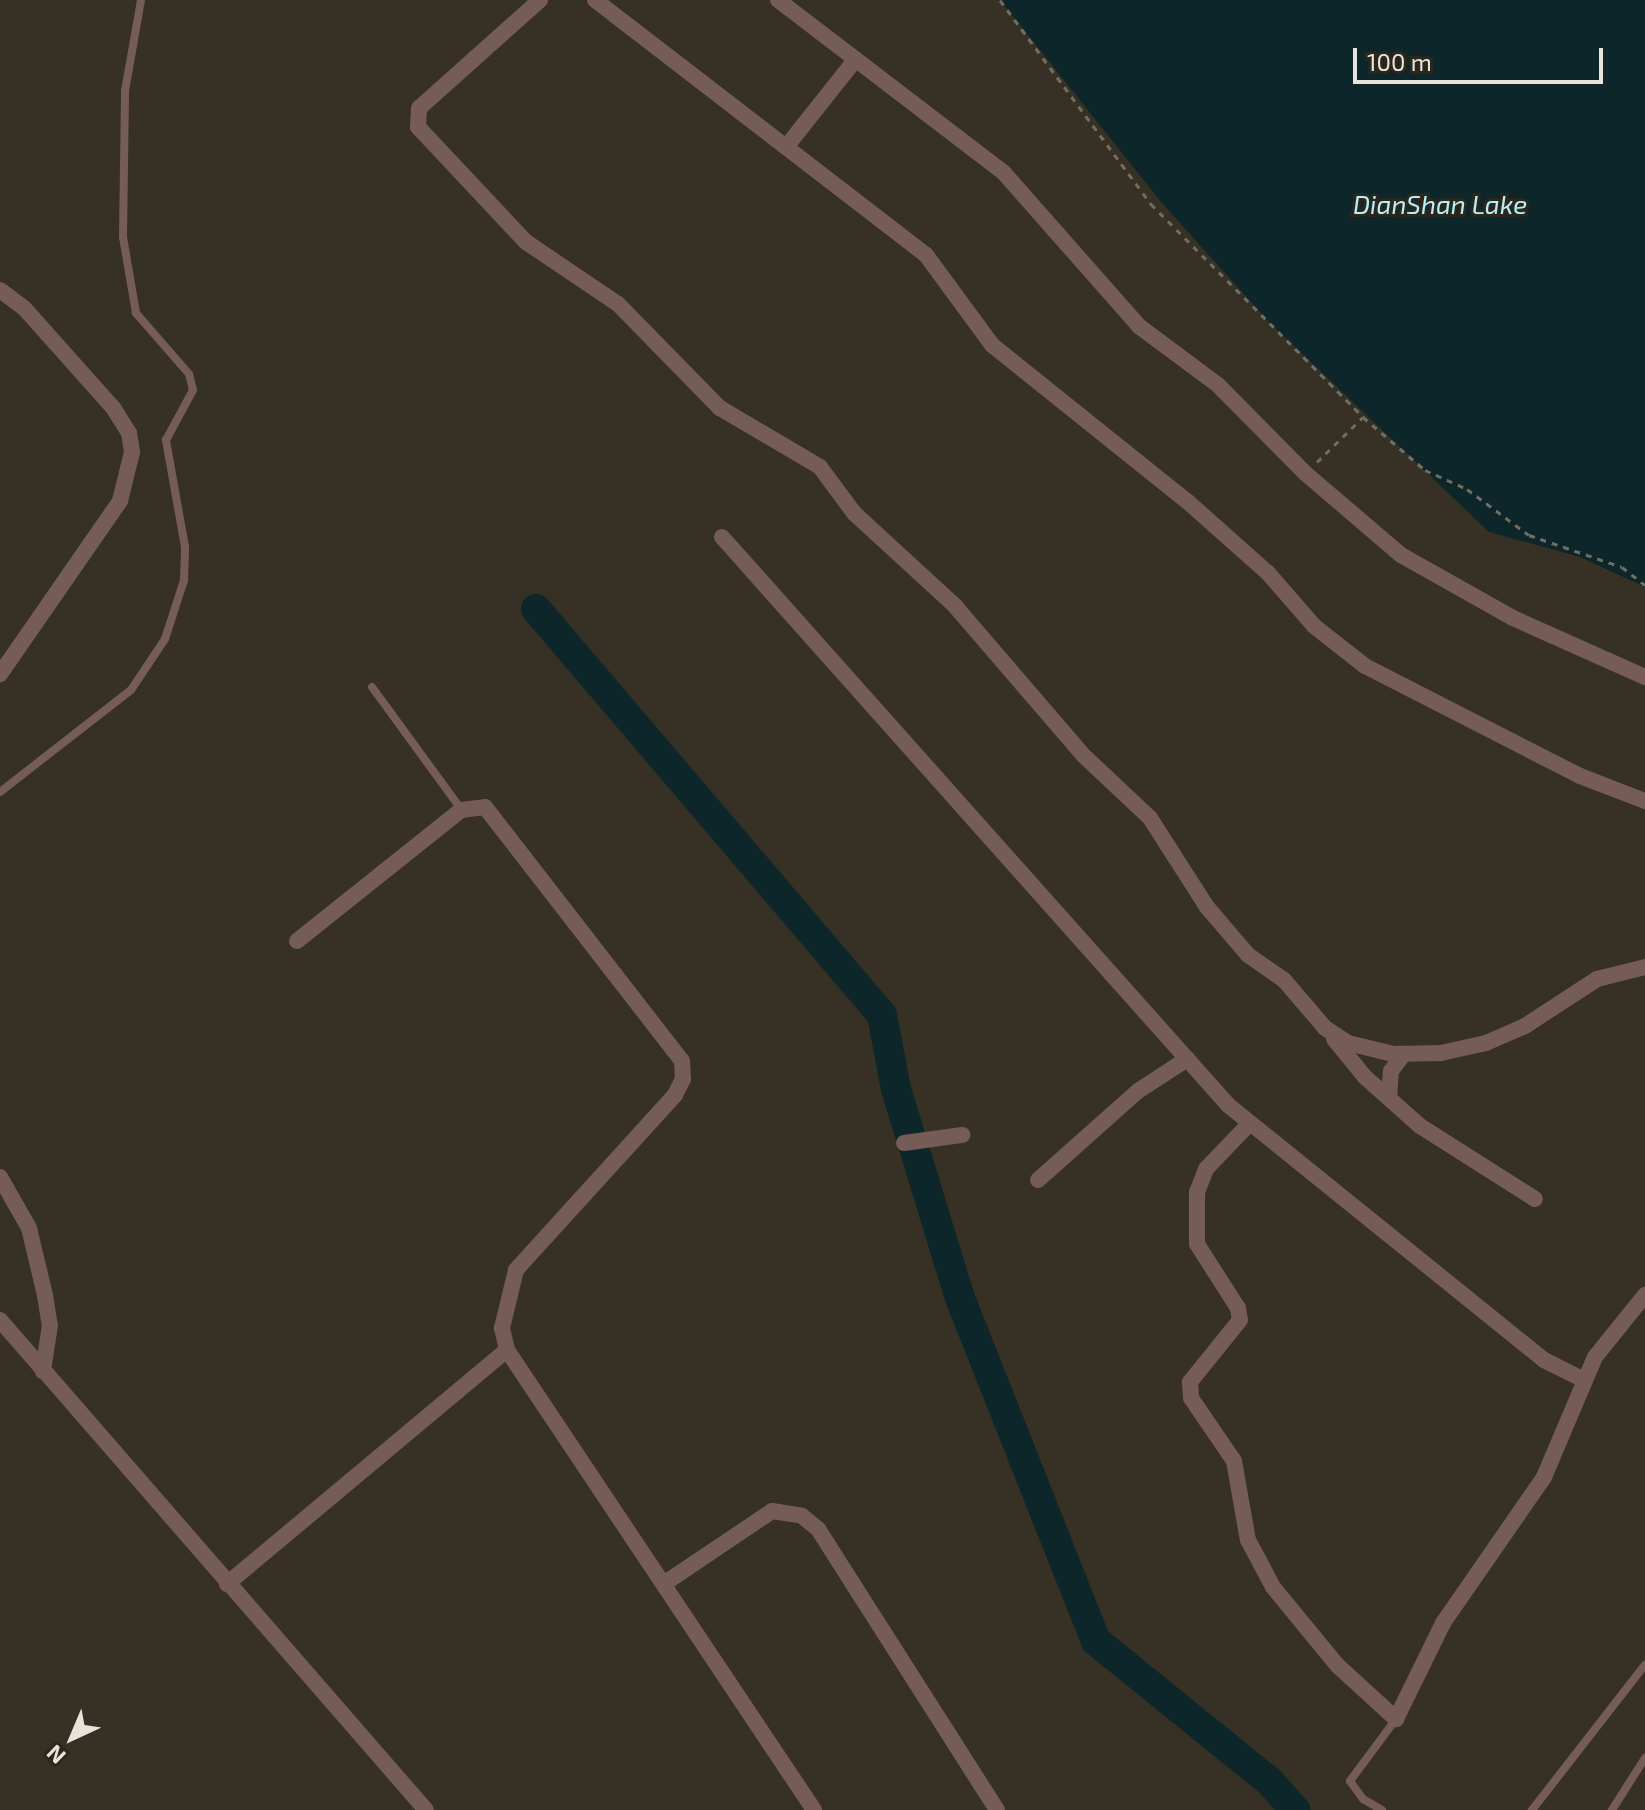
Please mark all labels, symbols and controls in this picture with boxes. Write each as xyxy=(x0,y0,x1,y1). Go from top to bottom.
scale bar xyxy=(1357,32,1607,82)
text: 100 m xyxy=(1367,47,1432,76)
water label: DianShan Lake xyxy=(1353,188,1527,220)
north arrow xyxy=(32,1698,112,1778)
text: N xyxy=(41,1740,70,1770)

